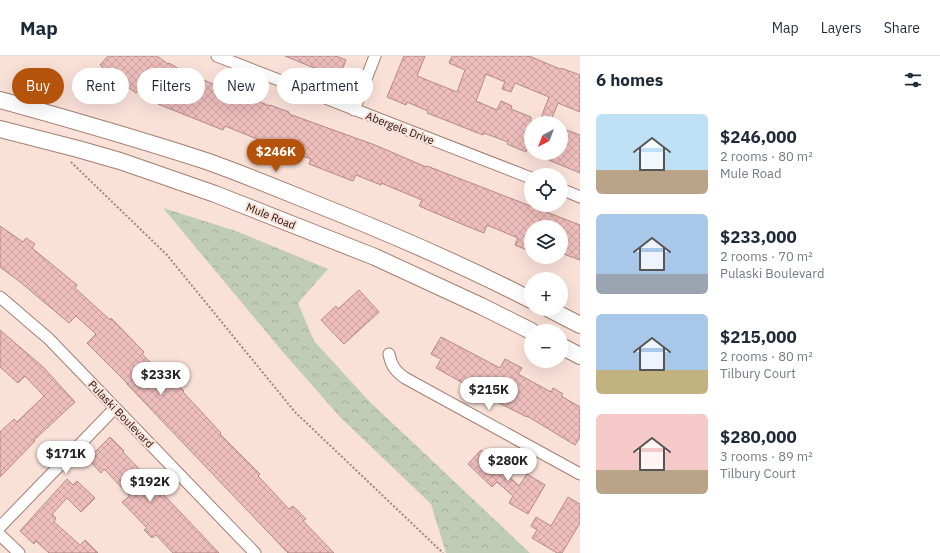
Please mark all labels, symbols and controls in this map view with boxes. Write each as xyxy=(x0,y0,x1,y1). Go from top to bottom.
text: Map xyxy=(20,16,58,40)
text: Map xyxy=(772,19,799,37)
text: Layers xyxy=(821,19,862,37)
text: Share xyxy=(884,19,920,37)
chip: Buy xyxy=(12,68,64,104)
chip: Rent xyxy=(72,68,129,104)
chip: Filters xyxy=(137,68,205,104)
chip: New xyxy=(213,68,269,104)
chip: Apartment xyxy=(277,68,373,104)
text: 6 homes xyxy=(596,69,663,91)
icon: filters xyxy=(902,69,924,91)
street label: Abergele Drive xyxy=(364,109,436,147)
north arrow xyxy=(524,116,568,160)
map controls xyxy=(524,116,568,368)
text: $246,000 xyxy=(720,126,797,148)
icon: home xyxy=(628,130,676,178)
pin: $246K xyxy=(248,139,304,173)
text: $246K xyxy=(256,143,296,160)
text: 2 rooms · 80 m² xyxy=(720,148,813,165)
text: Mule Road xyxy=(720,165,782,182)
button: locate xyxy=(524,168,568,212)
street label: Mule Road xyxy=(244,200,298,232)
button: layers xyxy=(524,220,568,264)
text: $233,000 xyxy=(720,226,797,248)
icon: home xyxy=(628,230,676,278)
text: 2 rooms · 70 m² xyxy=(720,248,813,265)
text: Pulaski Boulevard xyxy=(720,265,824,282)
button: + xyxy=(524,272,568,316)
button: − xyxy=(524,324,568,368)
text: $215,000 xyxy=(720,326,797,348)
icon: home xyxy=(628,330,676,378)
text: 2 rooms · 80 m² xyxy=(720,348,813,365)
pin: $233K xyxy=(133,362,189,396)
text: Tilbury Court xyxy=(720,365,796,382)
text: $233K xyxy=(141,366,181,383)
street label: Pulaski Boulevard xyxy=(85,377,157,451)
pin: $215K xyxy=(461,377,517,411)
text: $215K xyxy=(469,381,509,398)
text: $280,000 xyxy=(720,426,797,448)
icon: home xyxy=(628,430,676,478)
pin: $171K xyxy=(38,441,94,475)
text: $171K xyxy=(46,445,86,462)
pin: $280K xyxy=(480,448,536,482)
text: 3 rooms · 89 m² xyxy=(720,448,813,465)
text: $280K xyxy=(488,452,528,469)
text: Tilbury Court xyxy=(720,465,796,482)
pin: $192K xyxy=(122,469,178,503)
text: $192K xyxy=(130,473,170,490)

